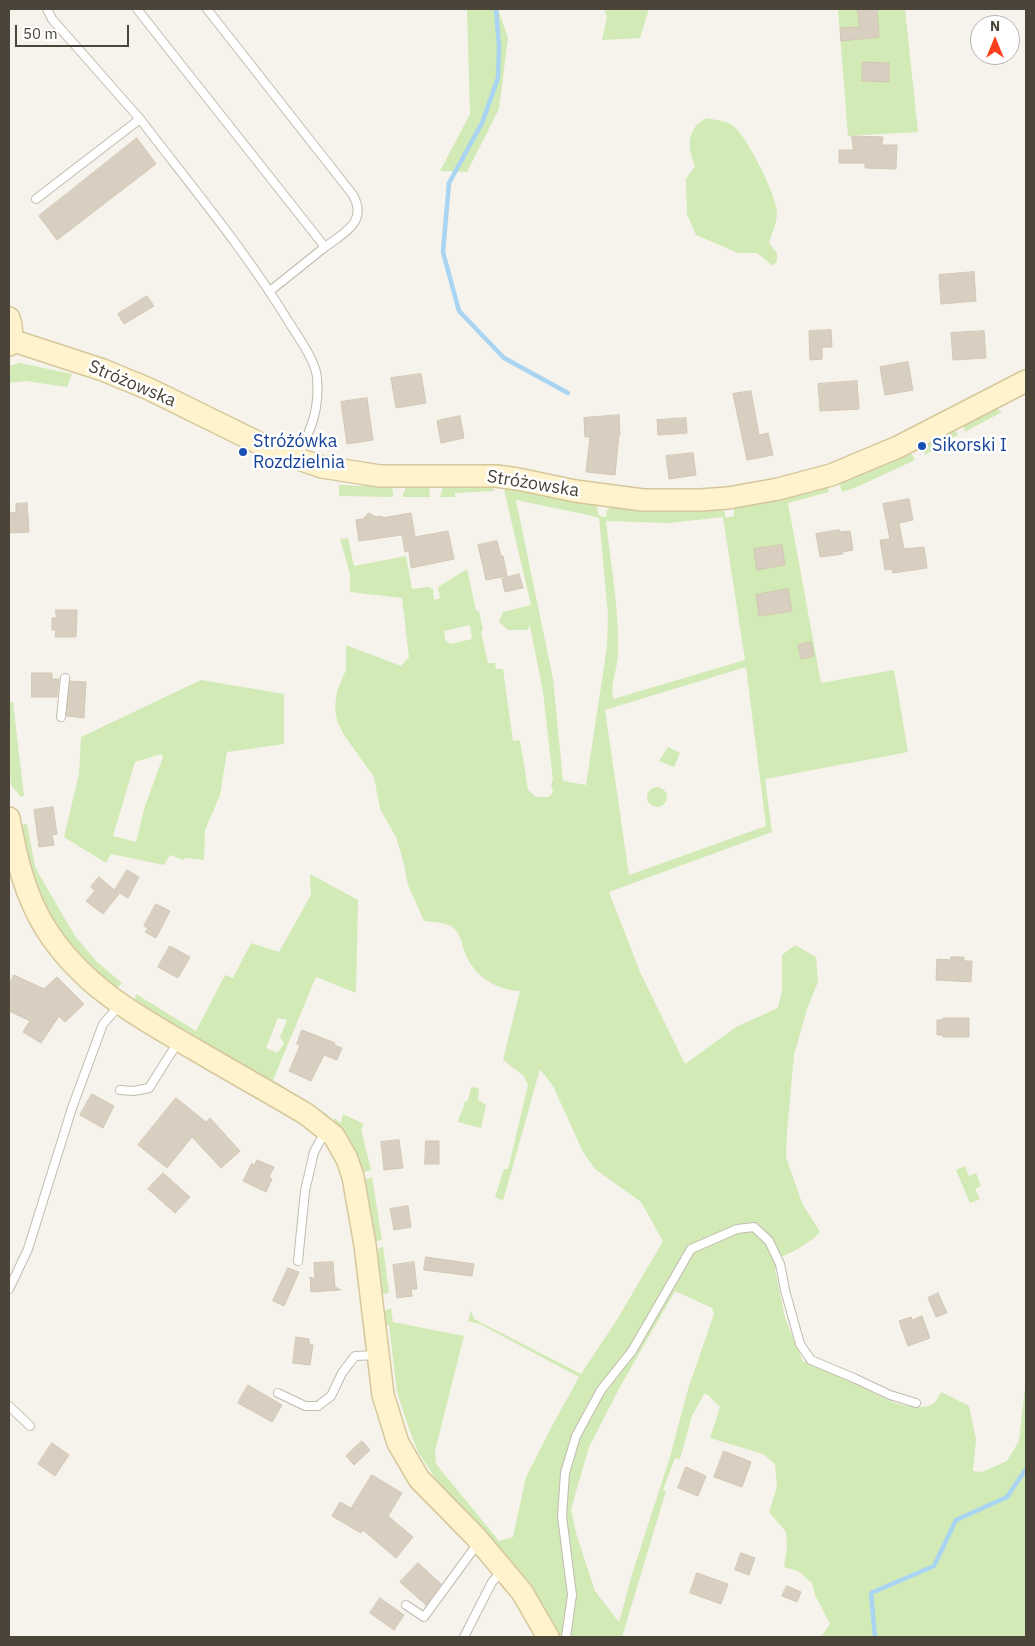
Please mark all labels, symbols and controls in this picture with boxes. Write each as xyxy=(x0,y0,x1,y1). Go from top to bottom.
scale bar xyxy=(18,15,131,47)
north arrow xyxy=(970,15,1020,65)
text: N xyxy=(990,17,1000,35)
text: 50 m xyxy=(23,24,58,43)
street label: Stróżowska xyxy=(85,356,179,412)
place label: Stróżówka Rozdzielnia xyxy=(253,431,345,474)
place label: Sikorski I xyxy=(932,435,1007,457)
marker: Sikorski I xyxy=(916,440,928,452)
marker: Stróżówka Rozdzielnia xyxy=(237,446,249,458)
street label: Stróżowska xyxy=(485,466,581,502)

